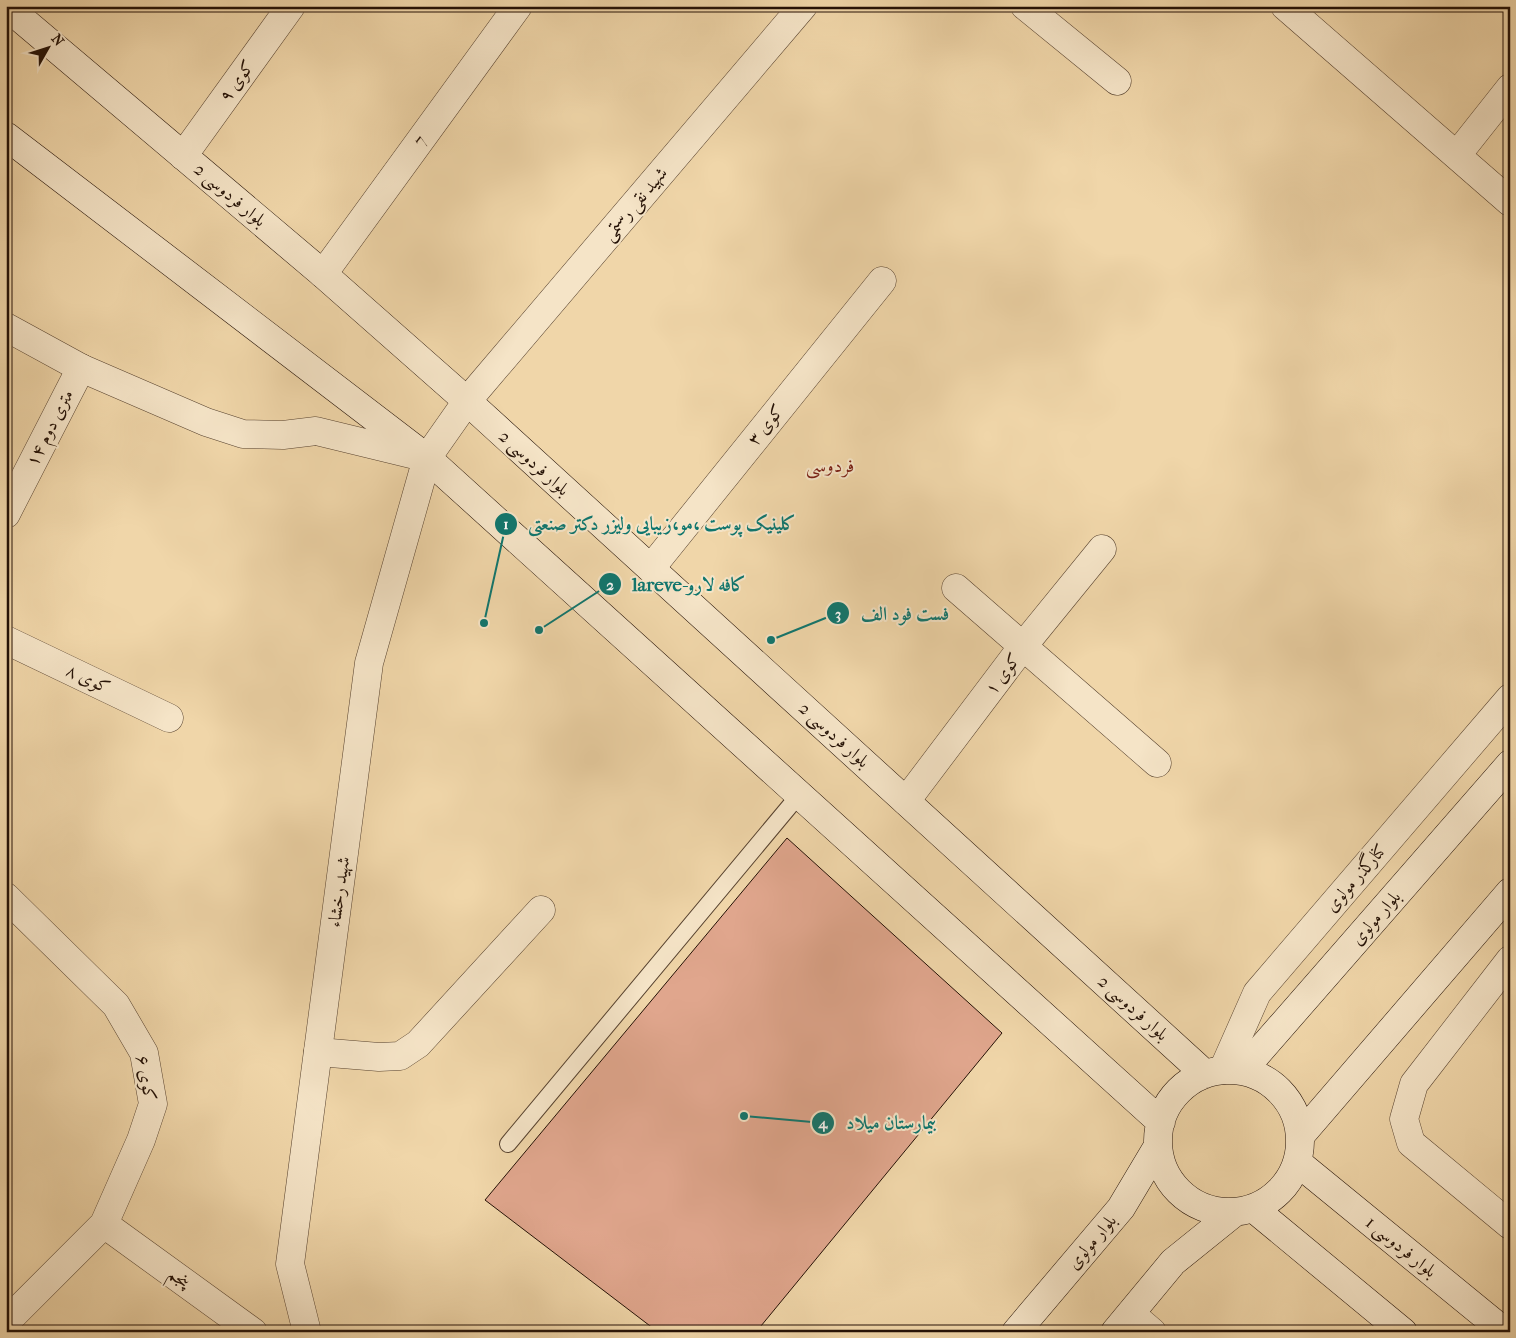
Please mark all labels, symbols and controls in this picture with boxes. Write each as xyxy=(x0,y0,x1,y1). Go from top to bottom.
north arrow xyxy=(22,22,72,72)
text: N xyxy=(48,31,68,50)
street label: کوی ۹ xyxy=(215,56,259,106)
street label: 7 xyxy=(409,131,431,150)
street label: بلوار فردوسی 2 xyxy=(188,159,270,233)
street label: شهید نقی رستمی xyxy=(598,163,673,246)
street label: ۱۴ متری دوم xyxy=(22,386,83,472)
street label: کوی ۳ xyxy=(743,400,789,450)
street label: بلوار فردوسی 2 xyxy=(493,426,574,502)
district label: فردوسی xyxy=(806,455,854,479)
callout: کلینیک پوست ،مو،زیبایی ولیزر دکتر صنعتی xyxy=(494,507,806,541)
text: کلینیک پوست ،مو،زیبایی ولیزر دکتر صنعتی xyxy=(528,513,796,538)
text: 1 xyxy=(503,515,509,533)
callout: lareve-کافه لارو xyxy=(597,567,756,601)
text: lareve-کافه لارو xyxy=(631,574,746,596)
text: 2 xyxy=(606,576,614,594)
callout: فست فود الف xyxy=(826,596,960,630)
text: فست فود الف xyxy=(861,603,949,626)
text: 3 xyxy=(835,605,841,623)
street label: کوی ۱ xyxy=(981,649,1025,699)
street label: کوی ۸ xyxy=(63,660,113,698)
street label: بلوار فردوسی 2 xyxy=(793,698,874,774)
street label: کنارگذر مولوی xyxy=(1319,838,1391,916)
street label: شهید رخشاء xyxy=(324,855,355,929)
street label: بلوار مولوی xyxy=(1347,887,1405,949)
street label: بلوار فردوسی 2 xyxy=(1092,971,1173,1047)
street label: کوی ۶ xyxy=(132,1053,160,1103)
callout: بیمارستان میلاد xyxy=(811,1106,946,1140)
text: بیمارستان میلاد xyxy=(846,1112,937,1135)
text: 4 xyxy=(818,1114,829,1132)
street label: بلوار مولوی xyxy=(1063,1210,1121,1274)
street label: بلوار فردوسی 1 xyxy=(1360,1212,1441,1283)
street label: پنجم xyxy=(161,1263,195,1298)

